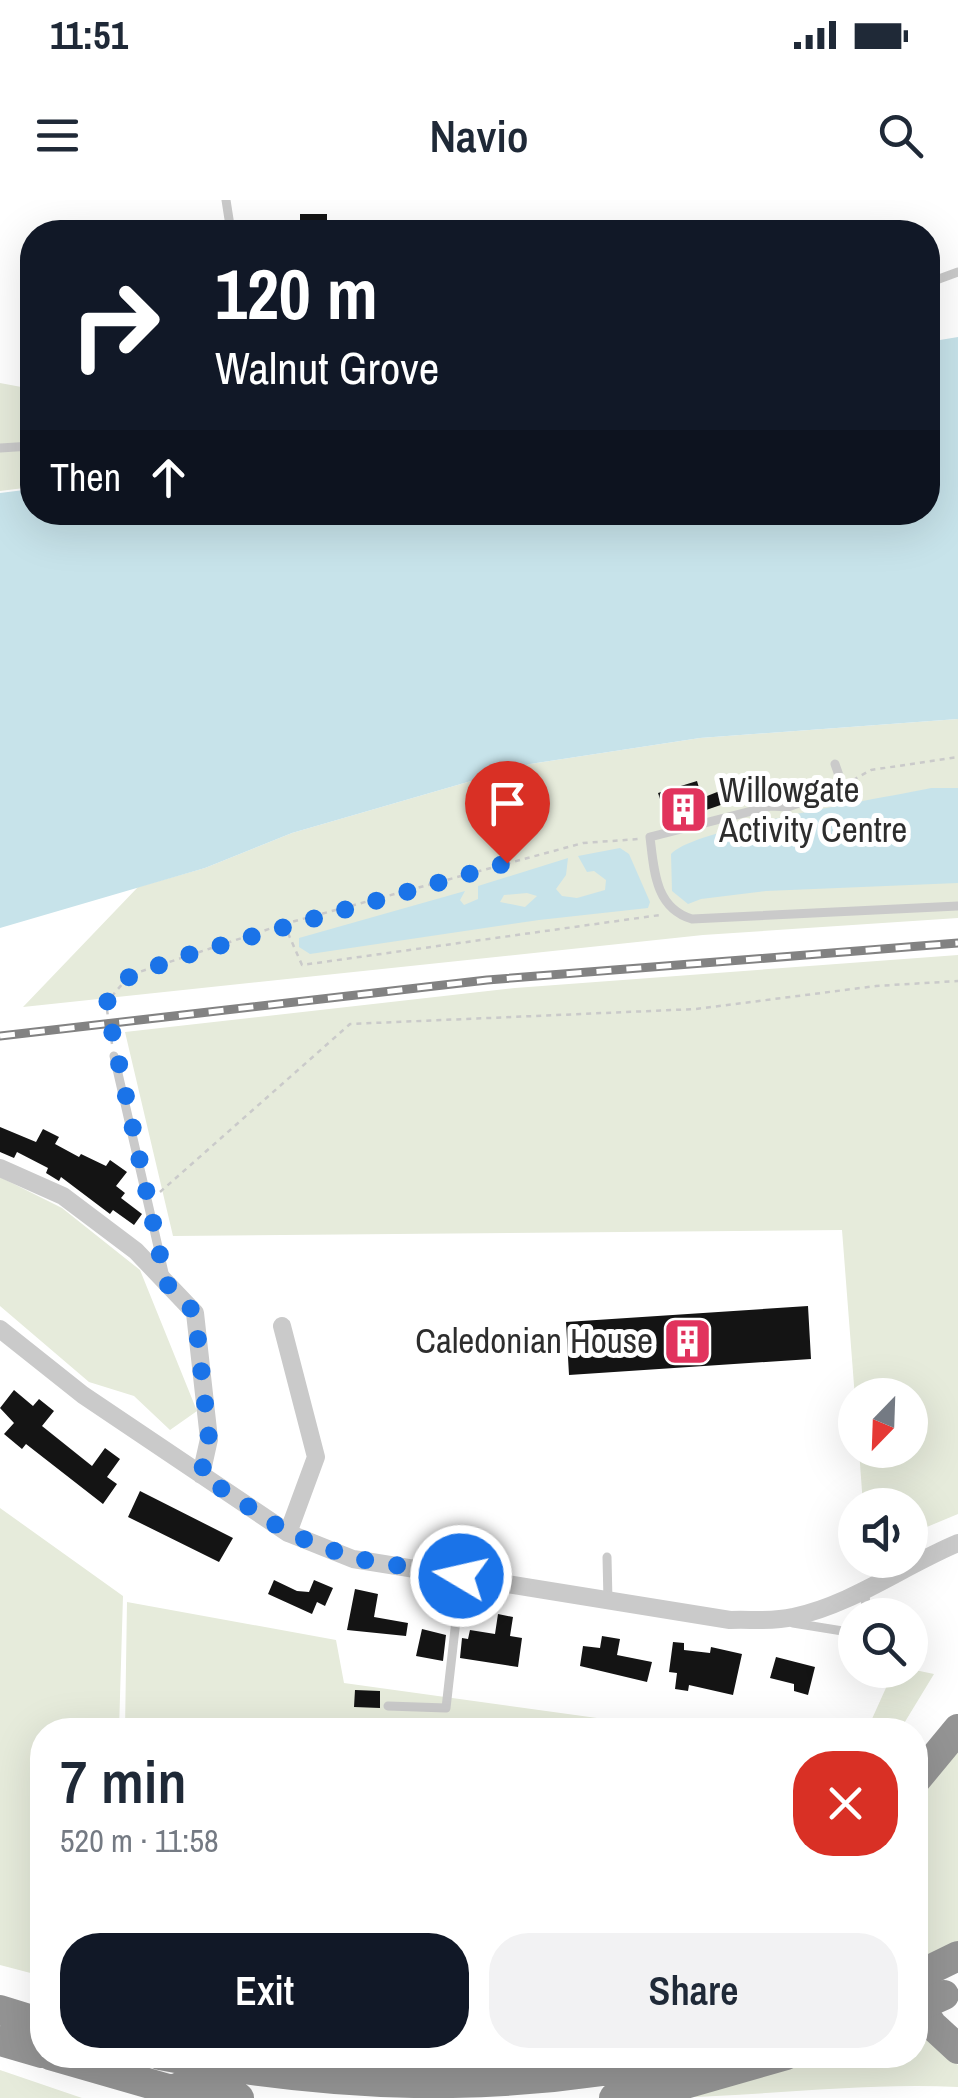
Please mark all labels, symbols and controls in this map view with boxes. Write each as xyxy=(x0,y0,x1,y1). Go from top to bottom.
text: 11:51 xyxy=(50,10,128,61)
text: Navio xyxy=(429,105,529,166)
icon: menu xyxy=(30,108,85,163)
icon: search xyxy=(873,108,928,163)
text: 120 m xyxy=(215,247,378,341)
icon: right xyxy=(50,260,180,390)
text: Walnut Grove xyxy=(215,337,439,398)
icon: ahead xyxy=(141,450,196,505)
text: Then xyxy=(50,452,121,503)
pin xyxy=(465,761,550,864)
place label: Willowgate Activity Centre xyxy=(718,766,907,853)
icon: arrive xyxy=(480,776,535,831)
building icon: Willowgate Activity Centre xyxy=(658,784,710,836)
building icon: Caledonian House xyxy=(662,1315,714,1367)
place label: Caledonian House xyxy=(415,1317,653,1364)
north arrow xyxy=(838,1378,928,1468)
map controls xyxy=(838,1378,928,1688)
button: sound xyxy=(838,1488,928,1578)
position arrow xyxy=(409,1524,513,1628)
button: search xyxy=(838,1598,928,1688)
text: 7 min xyxy=(60,1741,187,1822)
button: close xyxy=(793,1751,898,1856)
text: 520 m · 11:58 xyxy=(60,1819,219,1862)
button: Exit xyxy=(60,1933,469,2048)
button: Share xyxy=(489,1933,898,2048)

